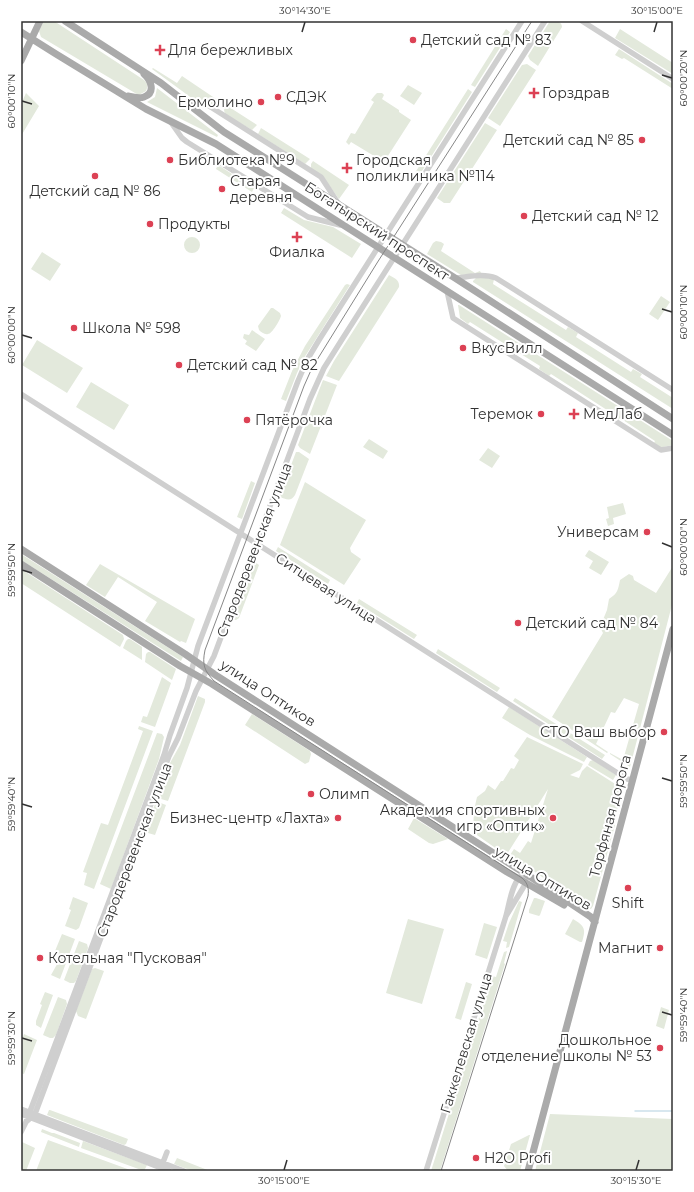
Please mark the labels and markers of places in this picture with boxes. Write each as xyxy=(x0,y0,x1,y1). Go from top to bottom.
place label: Детский сад № 83 xyxy=(421,31,552,49)
marker: Детский сад № 83 xyxy=(408,35,418,45)
place label: Для бережливых xyxy=(168,41,294,59)
marker: Для бережливых xyxy=(155,45,165,55)
place label: Горздрав xyxy=(542,84,610,102)
place label: СДЭК xyxy=(286,88,327,106)
marker: Горздрав xyxy=(529,88,539,98)
marker: СДЭК xyxy=(273,92,283,102)
place label: Ермолино xyxy=(177,93,253,111)
marker: Ермолино xyxy=(256,97,266,107)
place label: Детский сад № 85 xyxy=(503,131,634,149)
marker: Детский сад № 85 xyxy=(637,135,647,145)
place label: Библиотека №9 xyxy=(178,151,295,169)
place label: Городская поликлиника №114 xyxy=(356,151,496,185)
marker: Библиотека №9 xyxy=(165,155,175,165)
marker: Городская поликлиника №114 xyxy=(341,162,353,174)
marker: Детский сад № 86 xyxy=(90,171,100,181)
place label: Старая деревня xyxy=(230,172,292,206)
place label: Детский сад № 86 xyxy=(29,182,161,200)
marker: Старая деревня xyxy=(217,184,227,194)
place label: Детский сад № 12 xyxy=(532,207,659,225)
marker: Детский сад № 12 xyxy=(519,211,529,221)
place label: Продукты xyxy=(158,215,231,233)
marker: Продукты xyxy=(145,219,155,229)
marker: Фиалка xyxy=(292,232,302,242)
place label: Фиалка xyxy=(269,243,325,261)
place label: Школа № 598 xyxy=(82,319,181,337)
marker: Школа № 598 xyxy=(69,323,79,333)
place label: ВкусВилл xyxy=(471,339,543,357)
marker: ВкусВилл xyxy=(458,343,468,353)
place label: Детский сад № 82 xyxy=(187,356,318,374)
marker: Детский сад № 82 xyxy=(174,360,184,370)
place label: Теремок xyxy=(471,405,533,423)
place label: МедЛаб xyxy=(583,405,642,423)
marker: МедЛаб xyxy=(568,408,580,420)
marker: Теремок xyxy=(536,409,546,419)
place label: Пятёрочка xyxy=(255,411,333,429)
marker: Пятёрочка xyxy=(242,415,252,425)
place label: Универсам xyxy=(557,523,639,541)
marker: Универсам xyxy=(642,527,652,537)
place label: Детский сад № 84 xyxy=(526,614,659,632)
marker: Детский сад № 84 xyxy=(513,618,523,628)
place label: СТО Ваш выбор xyxy=(540,723,656,741)
marker: СТО Ваш выбор xyxy=(659,727,669,737)
place label: Олимп xyxy=(319,785,370,803)
marker: Олимп xyxy=(306,789,316,799)
place label: Академия спортивных игр «Оптик» xyxy=(380,801,546,835)
place label: Бизнес-центр «Лахта» xyxy=(169,809,330,827)
marker: Бизнес-центр «Лахта» xyxy=(333,813,343,823)
marker: Академия спортивных игр «Оптик» xyxy=(548,813,558,823)
marker: Shift xyxy=(623,883,633,893)
place label: Shift xyxy=(612,894,644,912)
place label: Магнит xyxy=(598,939,652,957)
marker: Магнит xyxy=(655,943,665,953)
place label: Котельная "Пусковая" xyxy=(48,949,207,967)
marker: Котельная "Пусковая" xyxy=(35,953,45,963)
place label: Дошкольное отделение школы № 53 xyxy=(481,1031,652,1065)
marker: Дошкольное отделение школы № 53 xyxy=(655,1043,665,1053)
place label: H2O Profi xyxy=(484,1149,551,1167)
marker: H2O Profi xyxy=(471,1153,481,1163)

